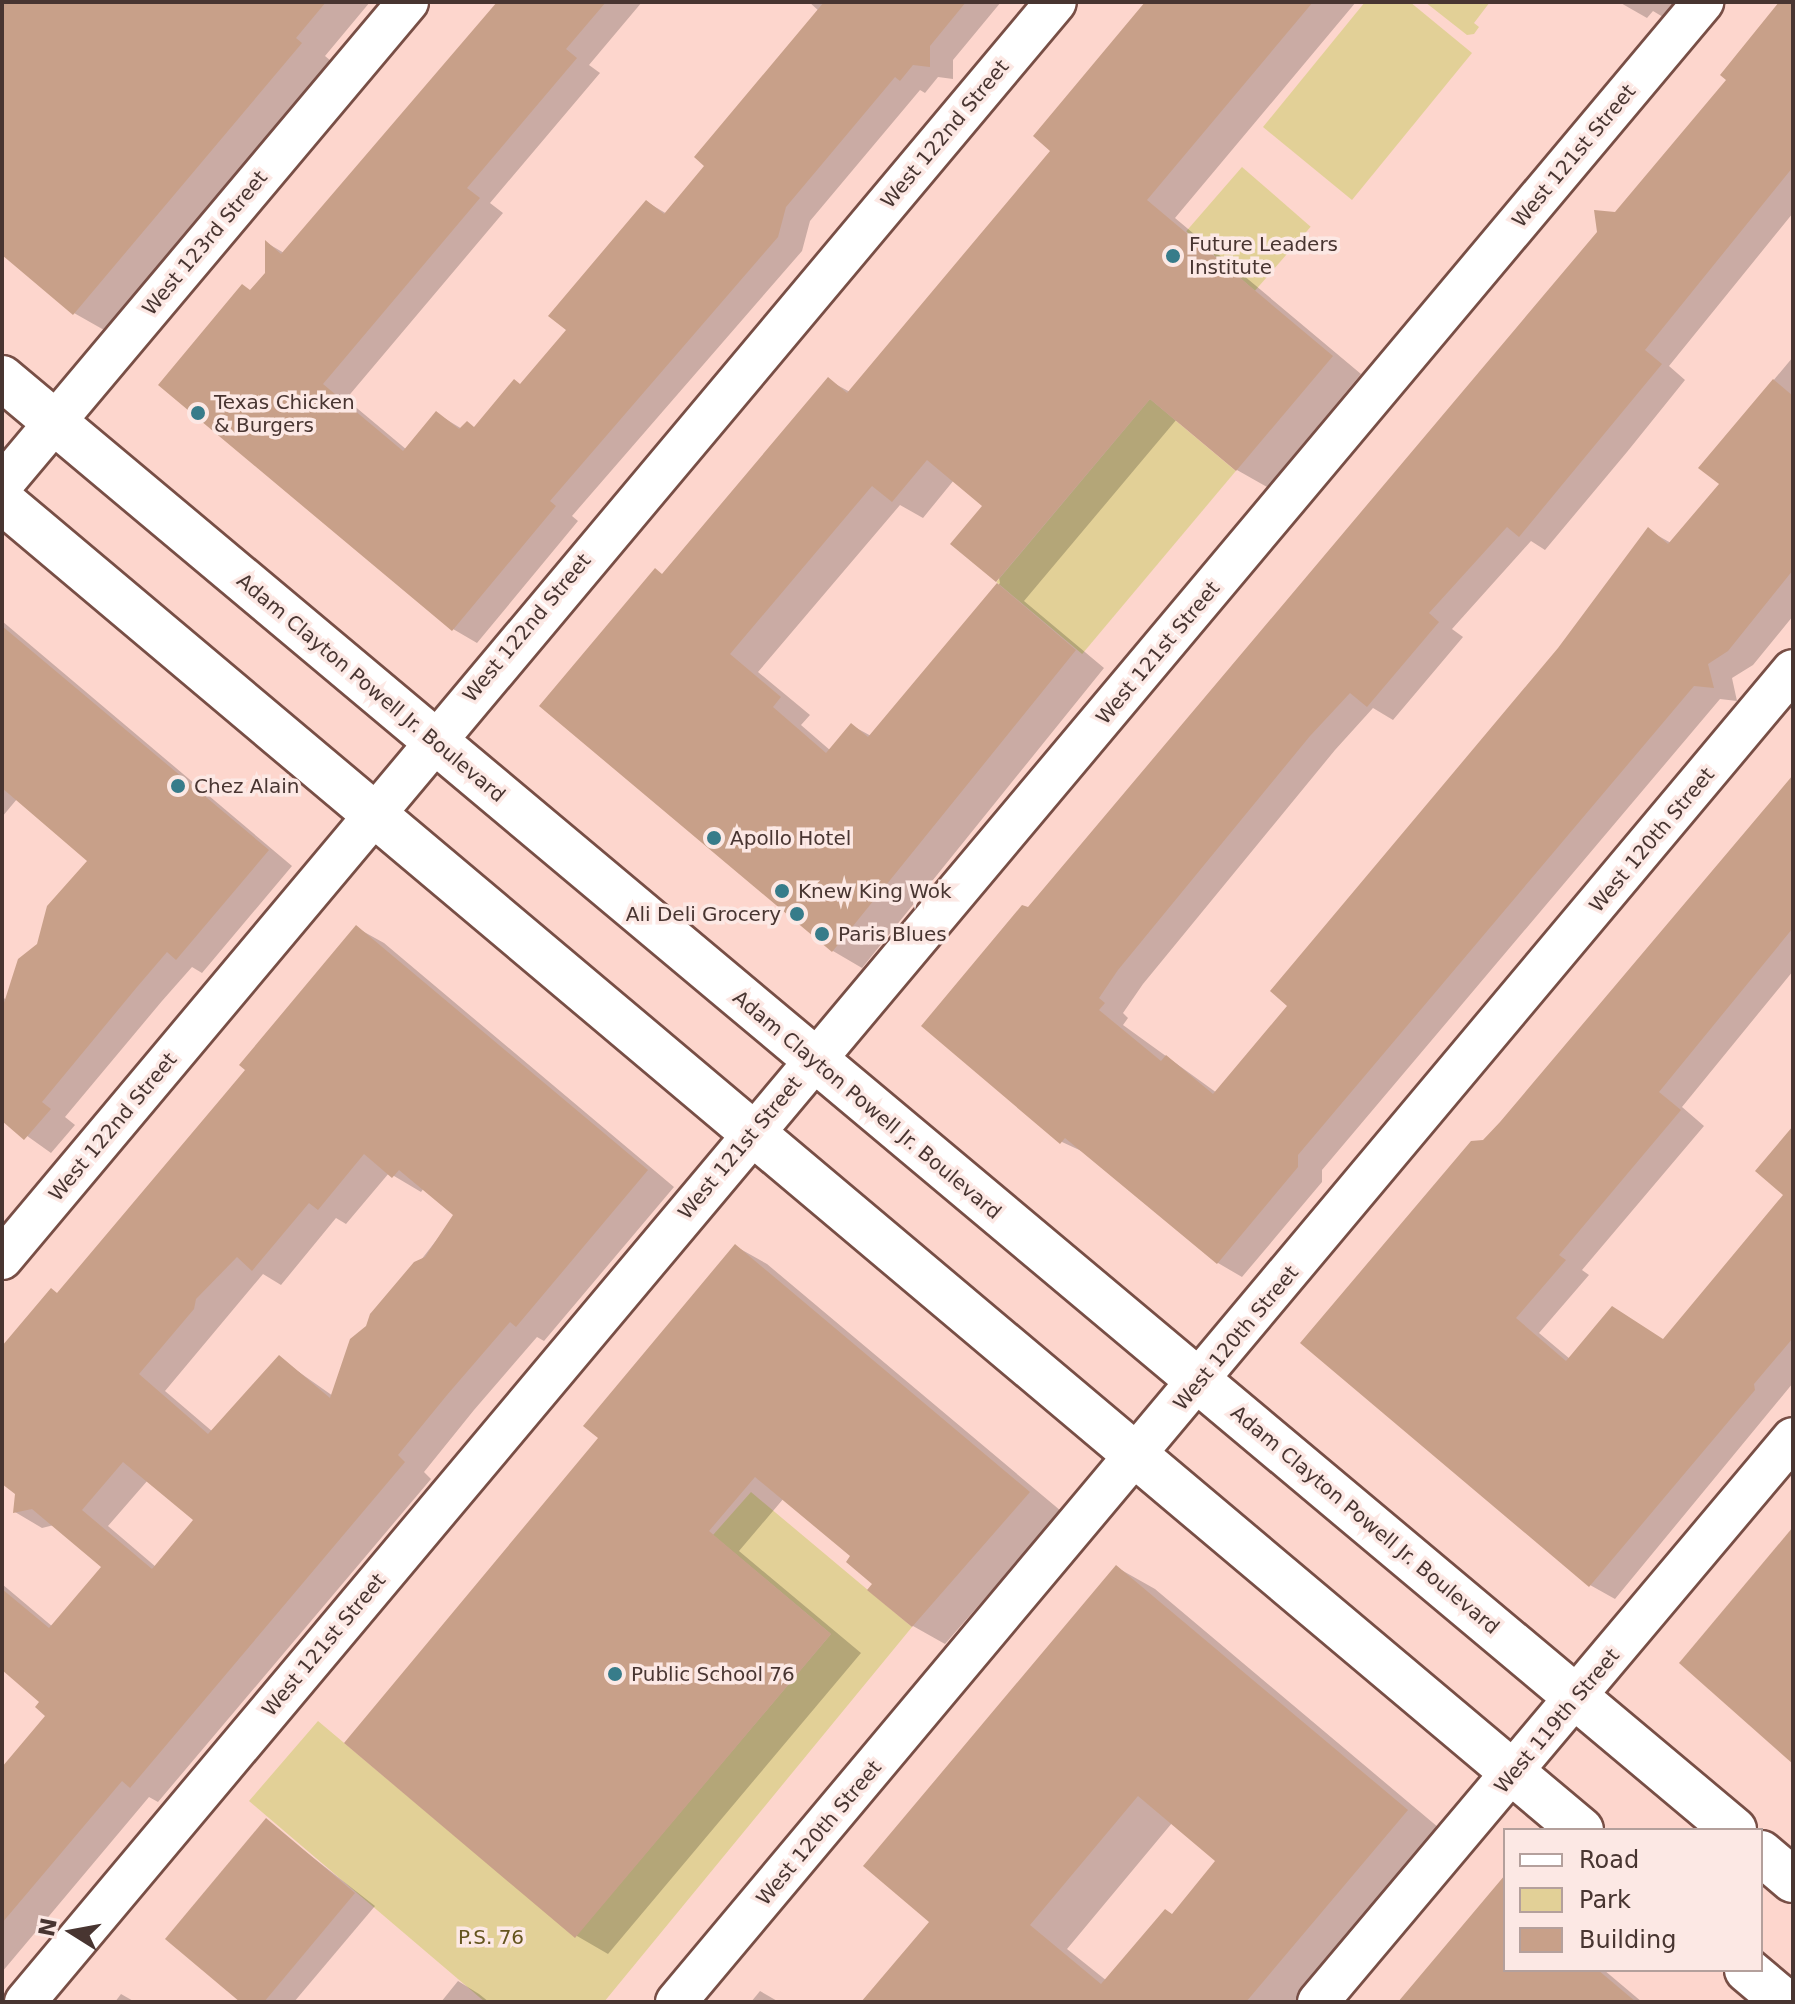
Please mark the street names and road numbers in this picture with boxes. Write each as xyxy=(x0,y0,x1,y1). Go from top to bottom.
street label: West 122nd Street xyxy=(876,55,1014,213)
street label: West 121st Street xyxy=(1507,80,1641,232)
street label: West 123rd Street xyxy=(138,166,272,320)
street label: West 122nd Street xyxy=(458,549,596,707)
street label: Adam Clayton Powell Jr. Boulevard xyxy=(232,569,510,807)
street label: West 121st Street xyxy=(1091,577,1225,729)
street label: West 120th Street xyxy=(1585,763,1719,917)
street label: Adam Clayton Powell Jr. Boulevard xyxy=(728,986,1006,1224)
street label: West 122nd Street xyxy=(44,1048,182,1206)
street label: West 121st Street xyxy=(673,1072,807,1224)
street label: West 120th Street xyxy=(1169,1261,1303,1415)
street label: Adam Clayton Powell Jr. Boulevard xyxy=(1226,1401,1504,1639)
street label: West 121st Street xyxy=(257,1569,391,1721)
street label: West 119th Street xyxy=(1490,1644,1624,1798)
street label: West 120th Street xyxy=(752,1756,886,1910)

